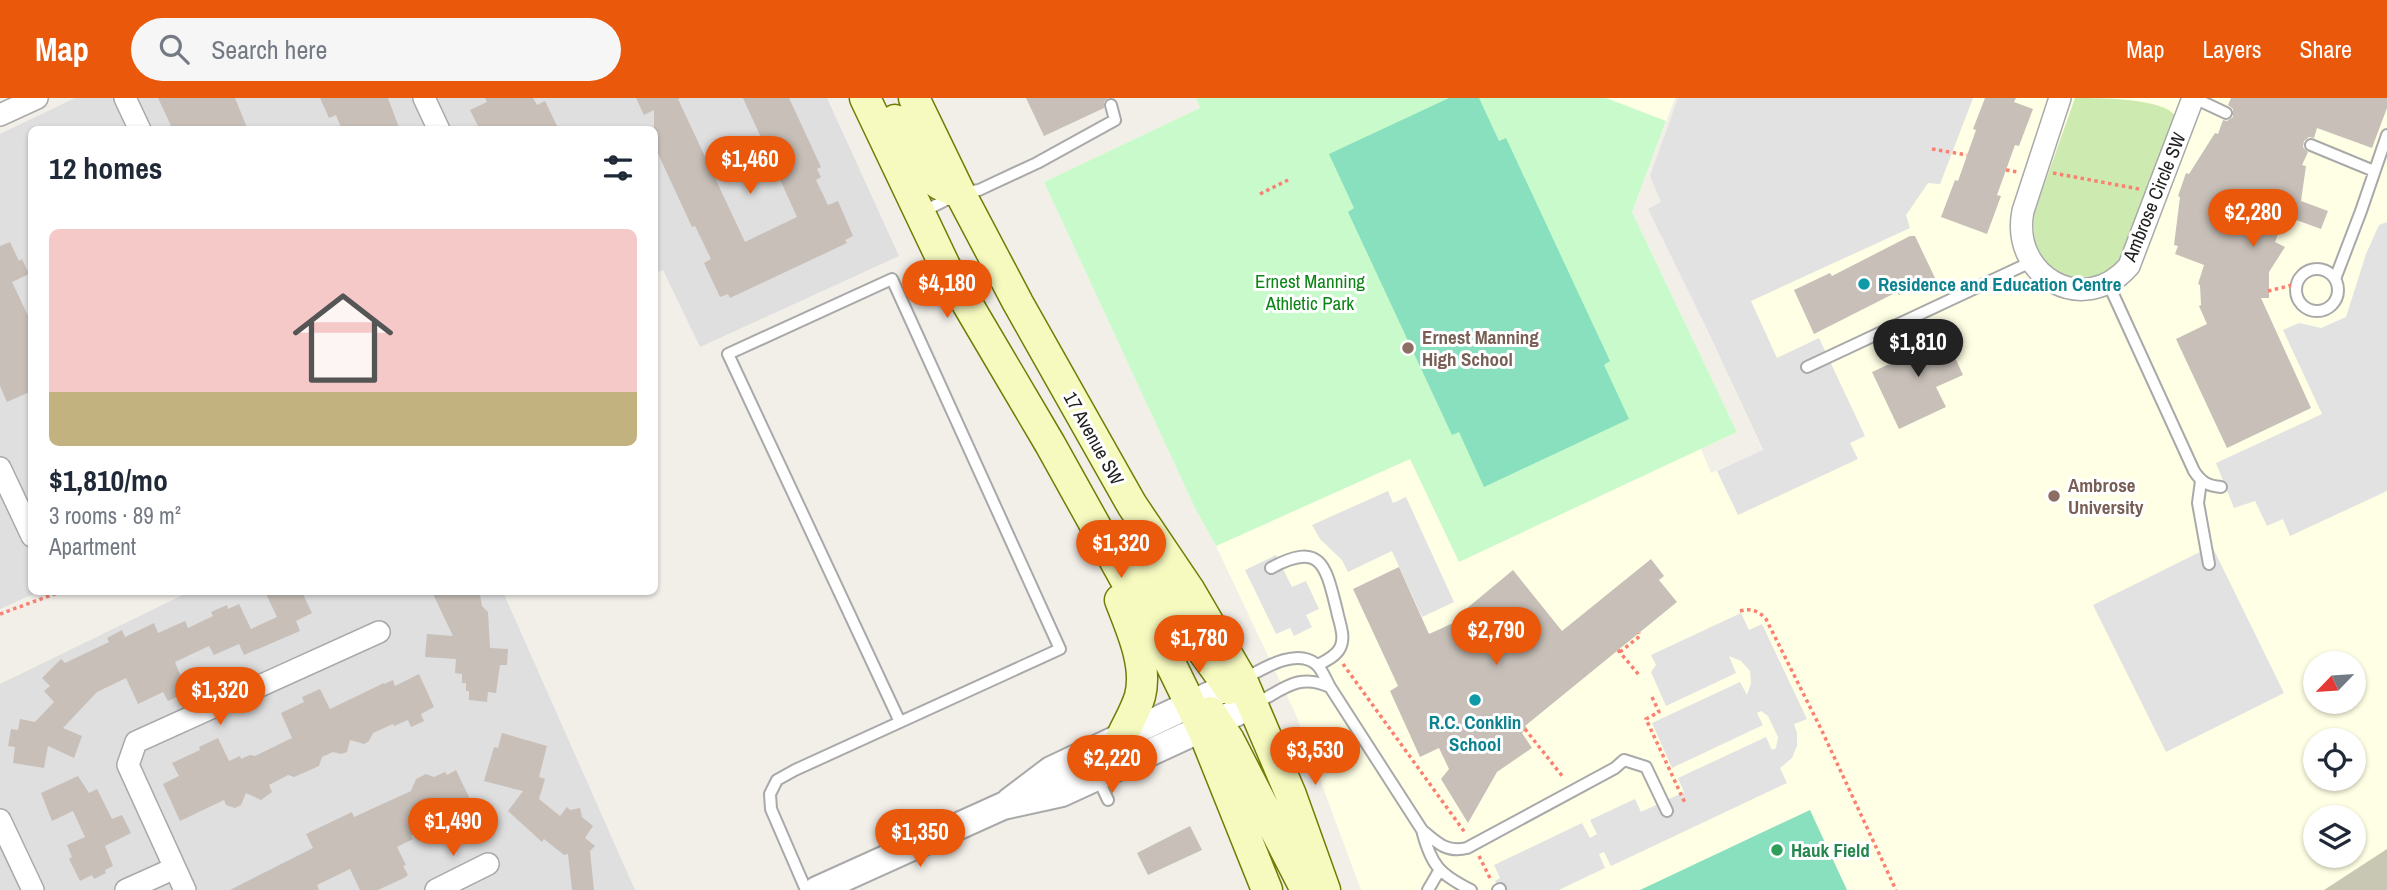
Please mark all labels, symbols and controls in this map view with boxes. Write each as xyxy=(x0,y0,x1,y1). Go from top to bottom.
search box xyxy=(131,18,621,81)
text: Map xyxy=(35,27,89,71)
icon: search xyxy=(155,30,193,68)
text: Search here xyxy=(211,32,327,67)
text: Map xyxy=(2126,33,2164,65)
text: Layers xyxy=(2202,33,2261,65)
text: Share xyxy=(2299,33,2352,65)
street label: Ambrose Circle SW xyxy=(2116,128,2192,266)
pin: $1,460 xyxy=(693,136,807,196)
text: $1,460 xyxy=(721,143,779,174)
text: 12 homes xyxy=(49,148,163,188)
icon: filters xyxy=(599,149,637,187)
pin: $2,280 xyxy=(2196,190,2310,249)
text: $2,280 xyxy=(2224,196,2282,227)
pin: $4,180 xyxy=(890,260,1004,320)
text: $4,180 xyxy=(918,267,976,298)
park label: Ernest Manning Athletic Park xyxy=(1255,268,1365,316)
place label: Residence and Education Centre xyxy=(1878,271,2122,297)
icon: home xyxy=(280,275,406,401)
marker: Residence and Education Centre xyxy=(1856,276,1872,292)
pin: $1,810 xyxy=(1861,320,1975,379)
place label: Ernest Manning High School xyxy=(1422,324,1539,372)
text: $1,810 xyxy=(1889,326,1947,357)
marker: Ernest Manning High School xyxy=(1400,340,1416,356)
street label: 17 Avenue SW xyxy=(1058,387,1130,490)
text: $1,810/mo xyxy=(49,460,168,500)
place label: Ambrose University xyxy=(2068,472,2144,520)
marker: Ambrose University xyxy=(2046,488,2062,504)
text: 3 rooms · 89 m² xyxy=(49,500,181,531)
pin: $1,320 xyxy=(1064,520,1178,580)
text: $1,320 xyxy=(1092,527,1150,558)
text: Apartment xyxy=(49,531,136,562)
pin: $2,790 xyxy=(1439,608,1553,667)
text: $2,790 xyxy=(1467,614,1525,645)
pin: $1,780 xyxy=(1142,616,1256,675)
text: $1,780 xyxy=(1170,622,1228,653)
north arrow xyxy=(2303,651,2366,714)
map controls xyxy=(2303,651,2366,868)
pin: $1,320 xyxy=(163,668,277,727)
text: $1,320 xyxy=(191,674,249,705)
marker: R.C. Conklin School xyxy=(1467,692,1483,708)
place label: R.C. Conklin School xyxy=(1429,709,1521,757)
pin: $3,530 xyxy=(1258,728,1372,787)
button: locate xyxy=(2303,728,2366,791)
text: $3,530 xyxy=(1286,734,1344,765)
pin: $2,220 xyxy=(1055,736,1169,795)
text: $2,220 xyxy=(1083,742,1141,773)
pin: $1,490 xyxy=(396,798,510,858)
text: $1,490 xyxy=(424,805,482,836)
button: layers xyxy=(2303,805,2366,868)
pin: $1,350 xyxy=(863,810,977,869)
text: $1,350 xyxy=(891,816,949,847)
place label: Hauk Field xyxy=(1791,837,1870,863)
marker: Hauk Field xyxy=(1769,842,1785,858)

